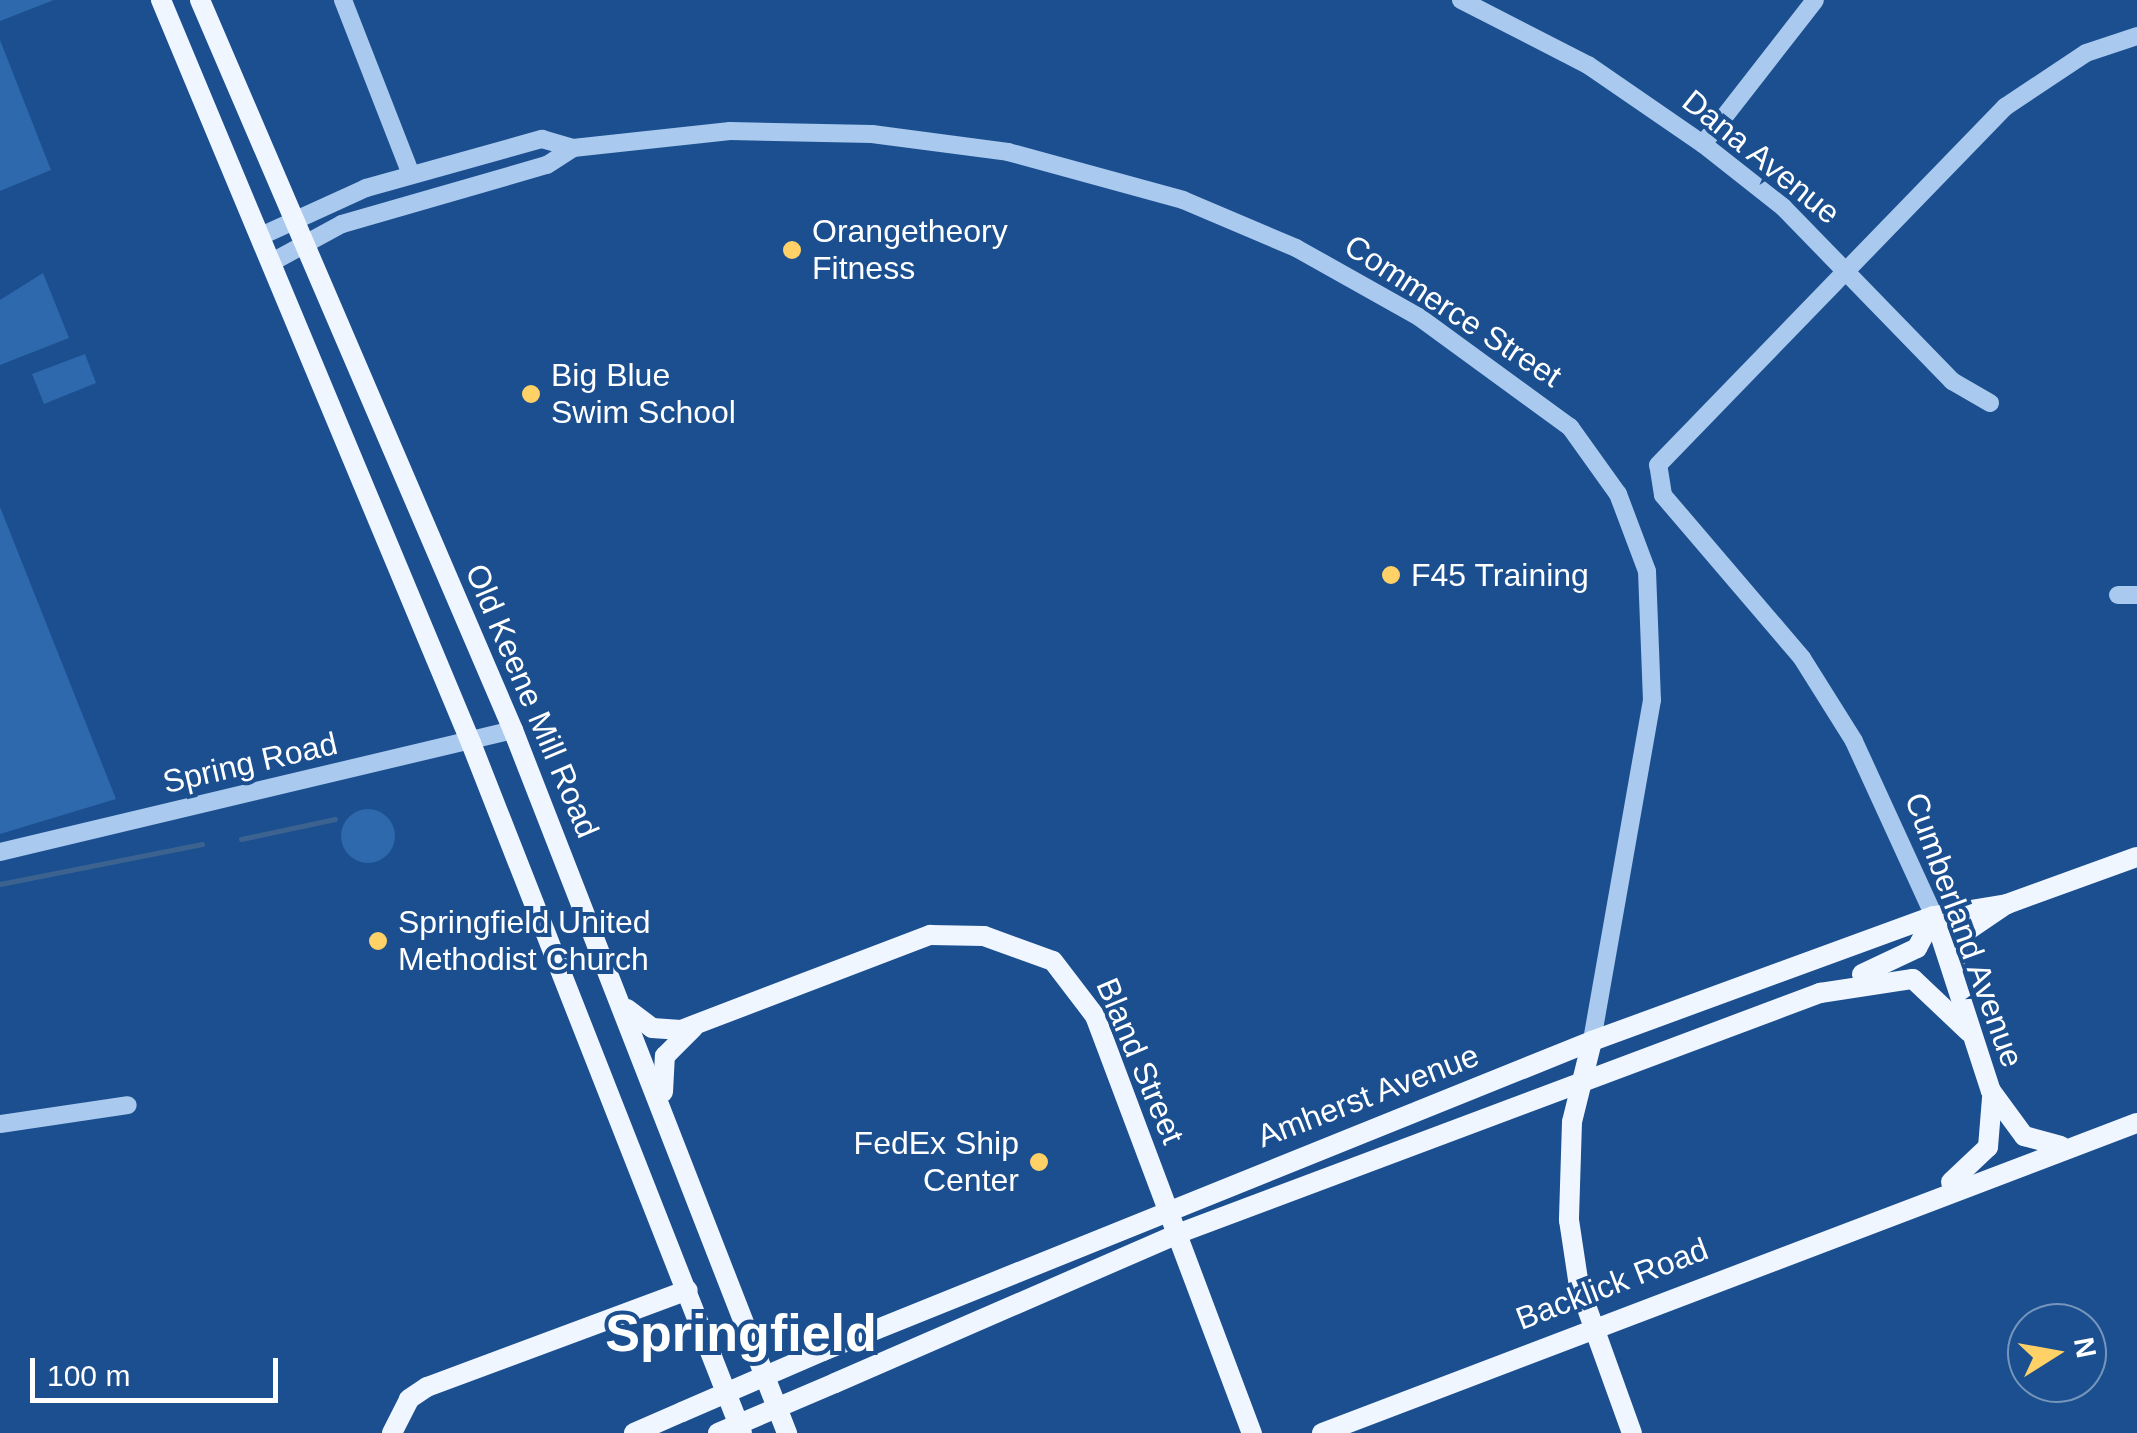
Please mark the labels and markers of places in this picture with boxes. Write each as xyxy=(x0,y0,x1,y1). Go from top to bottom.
place label: Orangetheory Fitness xyxy=(812,213,1008,288)
marker: Orangetheory Fitness xyxy=(781,239,803,261)
place label: Big Blue Swim School xyxy=(551,357,736,432)
marker: Big Blue Swim School xyxy=(520,383,542,405)
place label: F45 Training xyxy=(1411,556,1589,594)
marker: F45 Training xyxy=(1380,564,1402,586)
place label: Springfield United Methodist Church xyxy=(398,904,651,979)
marker: Springfield United Methodist Church xyxy=(367,930,389,952)
place label: FedEx Ship Center xyxy=(854,1125,1019,1200)
marker: FedEx Ship Center xyxy=(1028,1151,1050,1173)

